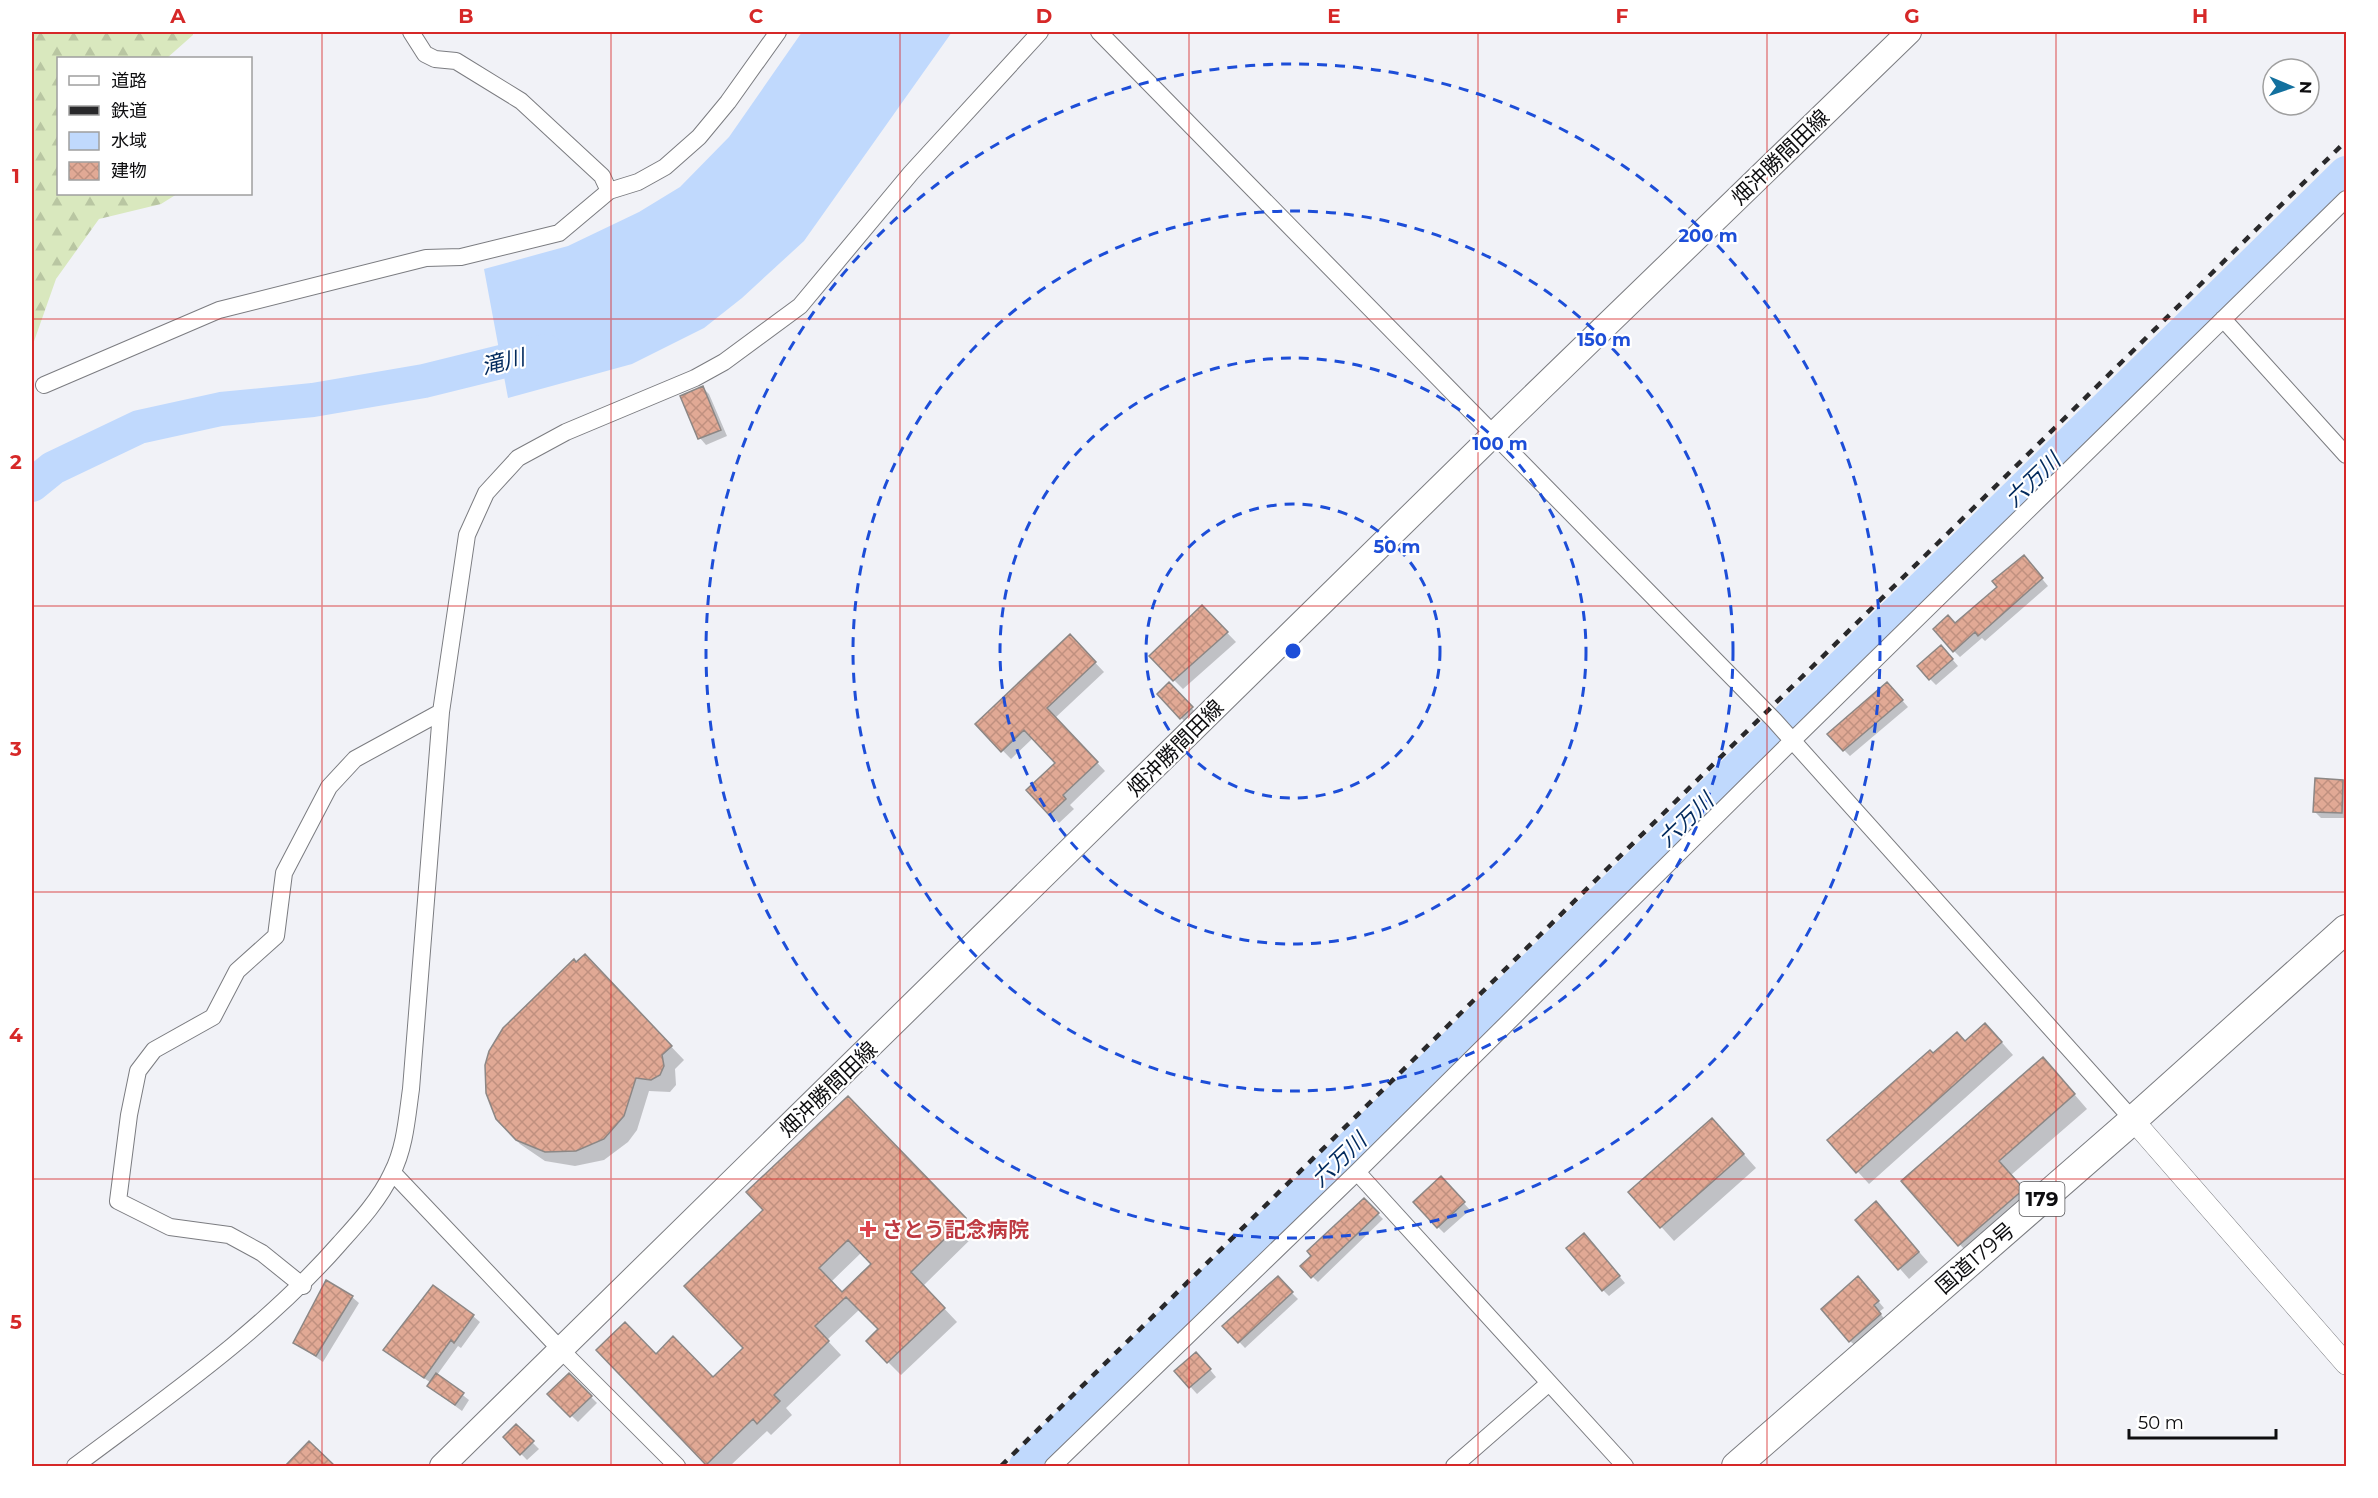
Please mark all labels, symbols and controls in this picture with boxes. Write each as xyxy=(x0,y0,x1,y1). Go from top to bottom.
text: A xyxy=(169,4,186,28)
text: B xyxy=(458,4,474,28)
text: C xyxy=(749,4,764,28)
text: D xyxy=(1036,4,1052,28)
text: E xyxy=(1327,4,1341,28)
text: F xyxy=(1616,4,1629,28)
text: G xyxy=(1904,4,1920,28)
text: H xyxy=(2192,4,2208,28)
legend xyxy=(57,57,252,195)
north arrow xyxy=(2261,57,2321,117)
text: 道路 xyxy=(111,70,147,92)
text: N xyxy=(2296,81,2315,94)
text: 鉄道 xyxy=(111,100,147,122)
street label: 畑沖勝間田線 xyxy=(1726,104,1834,210)
text: 水域 xyxy=(111,130,147,152)
text: 建物 xyxy=(111,160,147,182)
text: 1 xyxy=(12,164,20,188)
text: 200 m xyxy=(1678,225,1738,247)
text: 150 m xyxy=(1577,329,1631,351)
water label: 滝川 xyxy=(478,343,530,380)
text: 100 m xyxy=(1472,433,1528,455)
water label: 六万川 xyxy=(2000,446,2068,513)
text: 2 xyxy=(10,450,22,474)
text: 50 m xyxy=(1374,536,1420,558)
centre of rings xyxy=(1283,641,1303,661)
street label: 畑沖勝間田線 xyxy=(1122,695,1228,801)
text: 3 xyxy=(9,737,22,761)
water label: 六万川 xyxy=(1653,786,1721,853)
text: 4 xyxy=(9,1023,23,1047)
street label: 畑沖勝間田線 xyxy=(774,1036,882,1142)
water label: 六万川 xyxy=(1306,1126,1374,1193)
road number: 179 xyxy=(2020,1182,2064,1216)
place label: さとう記念病院 xyxy=(882,1217,1029,1242)
street label: 国道179号 xyxy=(1931,1217,2019,1299)
marker: さとう記念病院 xyxy=(859,1220,877,1238)
text: 5 xyxy=(10,1310,22,1334)
scale bar xyxy=(2129,1402,2276,1440)
text: 50 m xyxy=(2138,1412,2184,1434)

